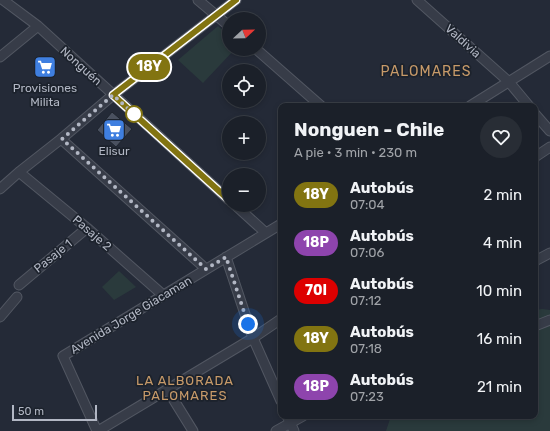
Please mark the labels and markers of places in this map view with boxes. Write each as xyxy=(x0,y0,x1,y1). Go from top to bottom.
supermarket icon: Provisiones Milita xyxy=(32,54,58,80)
place label: Provisiones Milita xyxy=(13,81,77,109)
unlabelled marker xyxy=(125,105,143,123)
supermarket icon: Elisur xyxy=(101,117,127,143)
place label: Elisur xyxy=(99,144,130,158)

